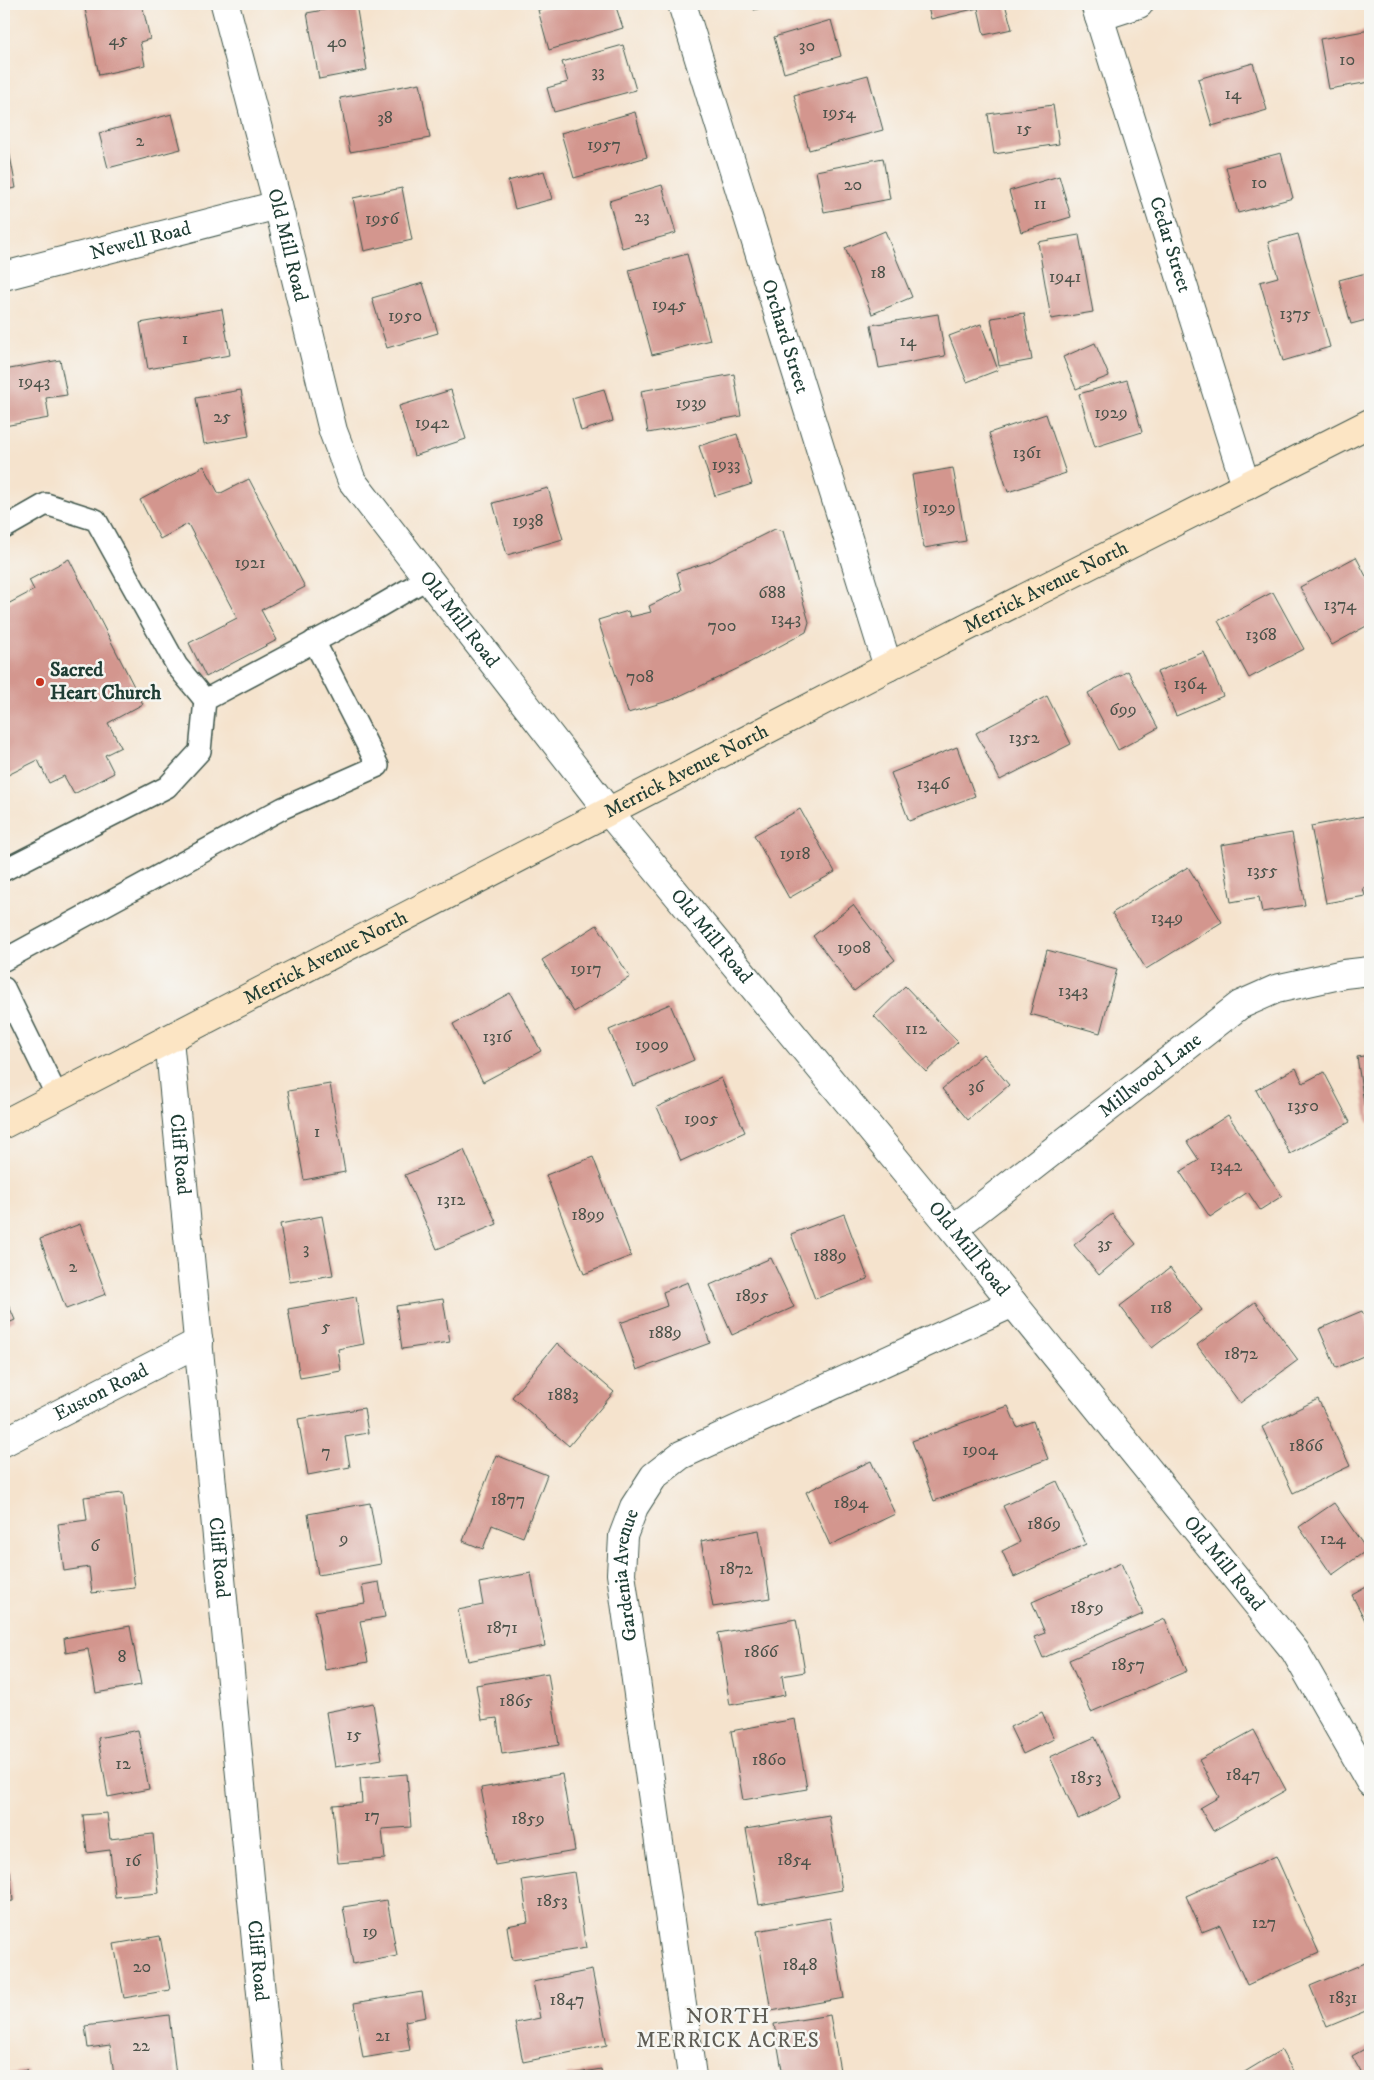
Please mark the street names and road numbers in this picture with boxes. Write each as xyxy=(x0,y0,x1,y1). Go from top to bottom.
street label: Old Mill Road xyxy=(262,186,314,304)
street label: Cedar Street xyxy=(1144,193,1197,296)
street label: Newell Road xyxy=(87,216,194,266)
street label: Orchard Street xyxy=(756,276,815,396)
street label: Merrick Avenue North xyxy=(959,535,1133,639)
street label: Old Mill Road xyxy=(414,566,505,673)
street label: Merrick Avenue North xyxy=(600,718,773,824)
street label: Old Mill Road xyxy=(665,884,758,989)
street label: Merrick Avenue North xyxy=(239,905,412,1010)
street label: Millwood Lane xyxy=(1094,1027,1206,1123)
street label: Cliff Road xyxy=(164,1113,196,1196)
street label: Old Mill Road xyxy=(923,1196,1015,1301)
street label: Euston Road xyxy=(50,1358,152,1427)
street label: Gardenia Avenue xyxy=(608,1505,645,1643)
street label: Old Mill Road xyxy=(1178,1511,1270,1616)
street label: Cliff Road xyxy=(203,1516,235,1599)
street label: Cliff Road xyxy=(242,1919,274,2002)

